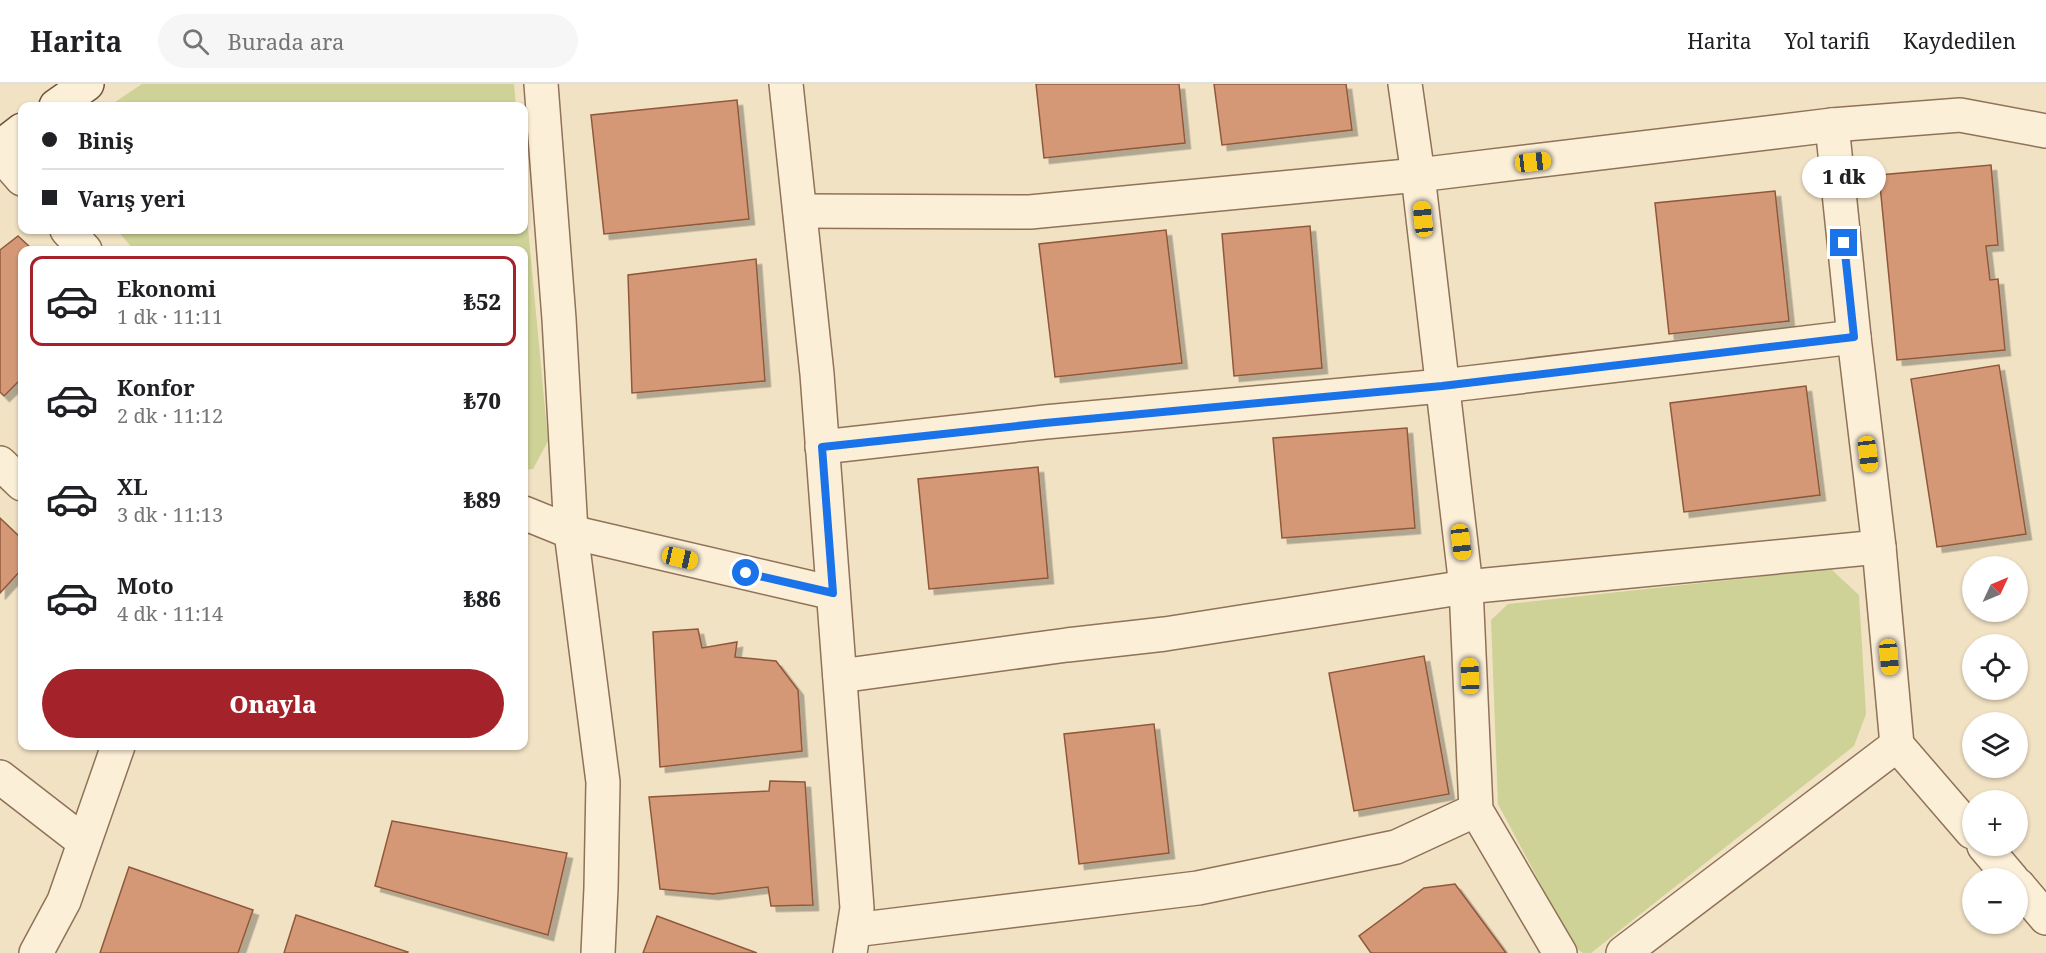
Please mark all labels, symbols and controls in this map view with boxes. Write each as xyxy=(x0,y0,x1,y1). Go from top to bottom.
search box xyxy=(158,14,578,68)
text: Harita xyxy=(30,22,122,60)
icon: search xyxy=(179,25,212,58)
text: Burada ara xyxy=(227,26,344,56)
text: Harita xyxy=(1687,27,1751,55)
text: Yol tarifi xyxy=(1784,27,1870,55)
text: Kaydedilen xyxy=(1903,27,2016,55)
text: Biniş xyxy=(78,125,134,155)
car xyxy=(1514,151,1552,173)
callout: 1 dk xyxy=(1802,156,1886,198)
text: 1 dk xyxy=(1823,163,1865,190)
text: Varış yeri xyxy=(78,183,185,213)
car xyxy=(1412,200,1434,238)
route end xyxy=(1830,229,1857,256)
text: Ekonomi xyxy=(117,273,216,303)
icon: car xyxy=(45,274,99,328)
text: ₺52 xyxy=(464,286,501,316)
text: 1 dk · 11:11 xyxy=(117,303,223,330)
text: Konfor xyxy=(117,372,195,402)
icon: car xyxy=(45,373,99,427)
text: ₺70 xyxy=(464,385,501,415)
text: 2 dk · 11:12 xyxy=(117,402,223,429)
car xyxy=(1857,435,1879,473)
text: XL xyxy=(117,471,148,501)
icon: car xyxy=(45,472,99,526)
text: ₺89 xyxy=(464,484,501,514)
text: 3 dk · 11:13 xyxy=(117,501,223,528)
car xyxy=(1450,523,1472,561)
car xyxy=(660,545,700,571)
north arrow xyxy=(1962,556,2028,622)
map controls xyxy=(1962,556,2028,934)
route start xyxy=(732,559,759,586)
text: Moto xyxy=(117,570,174,600)
icon: car xyxy=(45,571,99,625)
text: ₺86 xyxy=(464,583,501,613)
text: 4 dk · 11:14 xyxy=(117,600,223,627)
button: locate xyxy=(1962,634,2028,700)
car xyxy=(1878,638,1900,676)
car xyxy=(1460,658,1480,694)
button: Onayla xyxy=(42,669,504,738)
button: layers xyxy=(1962,712,2028,778)
button: + xyxy=(1962,790,2028,856)
button: − xyxy=(1962,868,2028,934)

